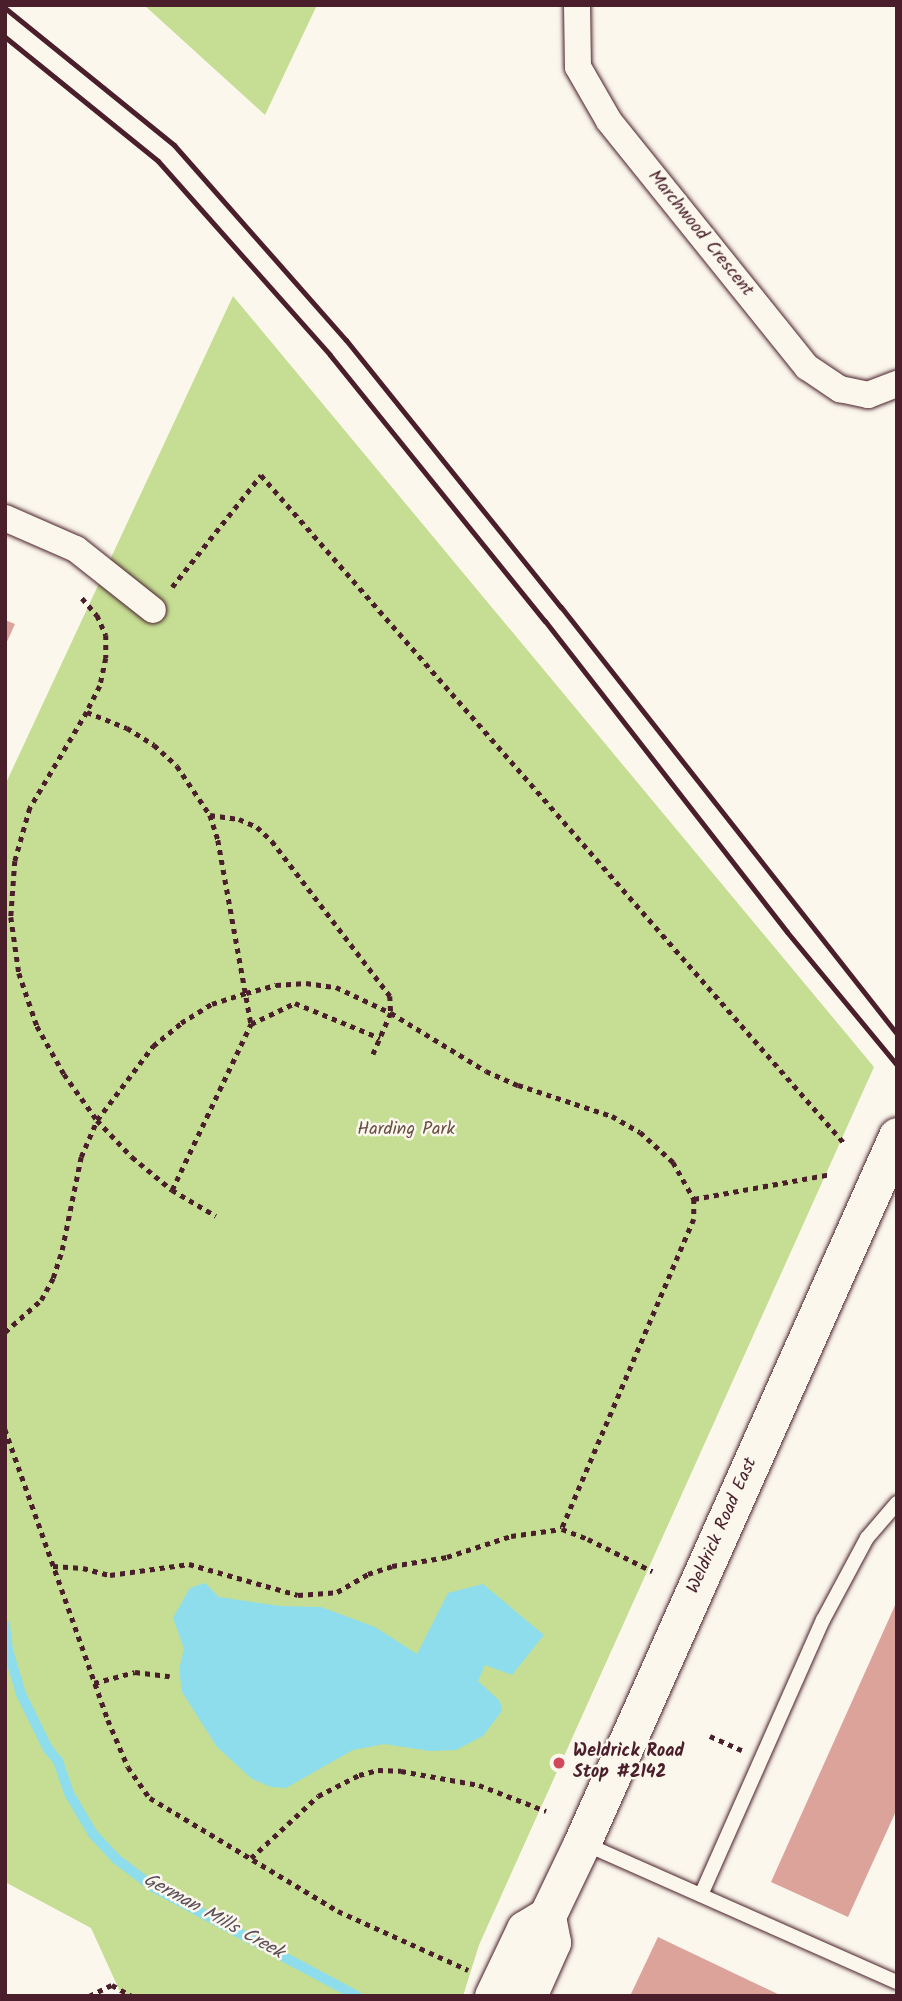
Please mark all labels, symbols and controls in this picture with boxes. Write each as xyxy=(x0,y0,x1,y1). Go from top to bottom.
street label: Marchwood Crescent xyxy=(643,167,757,301)
park label: Harding Park xyxy=(357,1119,455,1141)
street label: Weldrick Road East xyxy=(683,1455,763,1597)
place label: Weldrick Road Stop #2142 xyxy=(573,1742,684,1784)
marker: Weldrick Road Stop #2142 xyxy=(551,1755,567,1771)
water label: German Mills Creek xyxy=(139,1869,287,1965)

